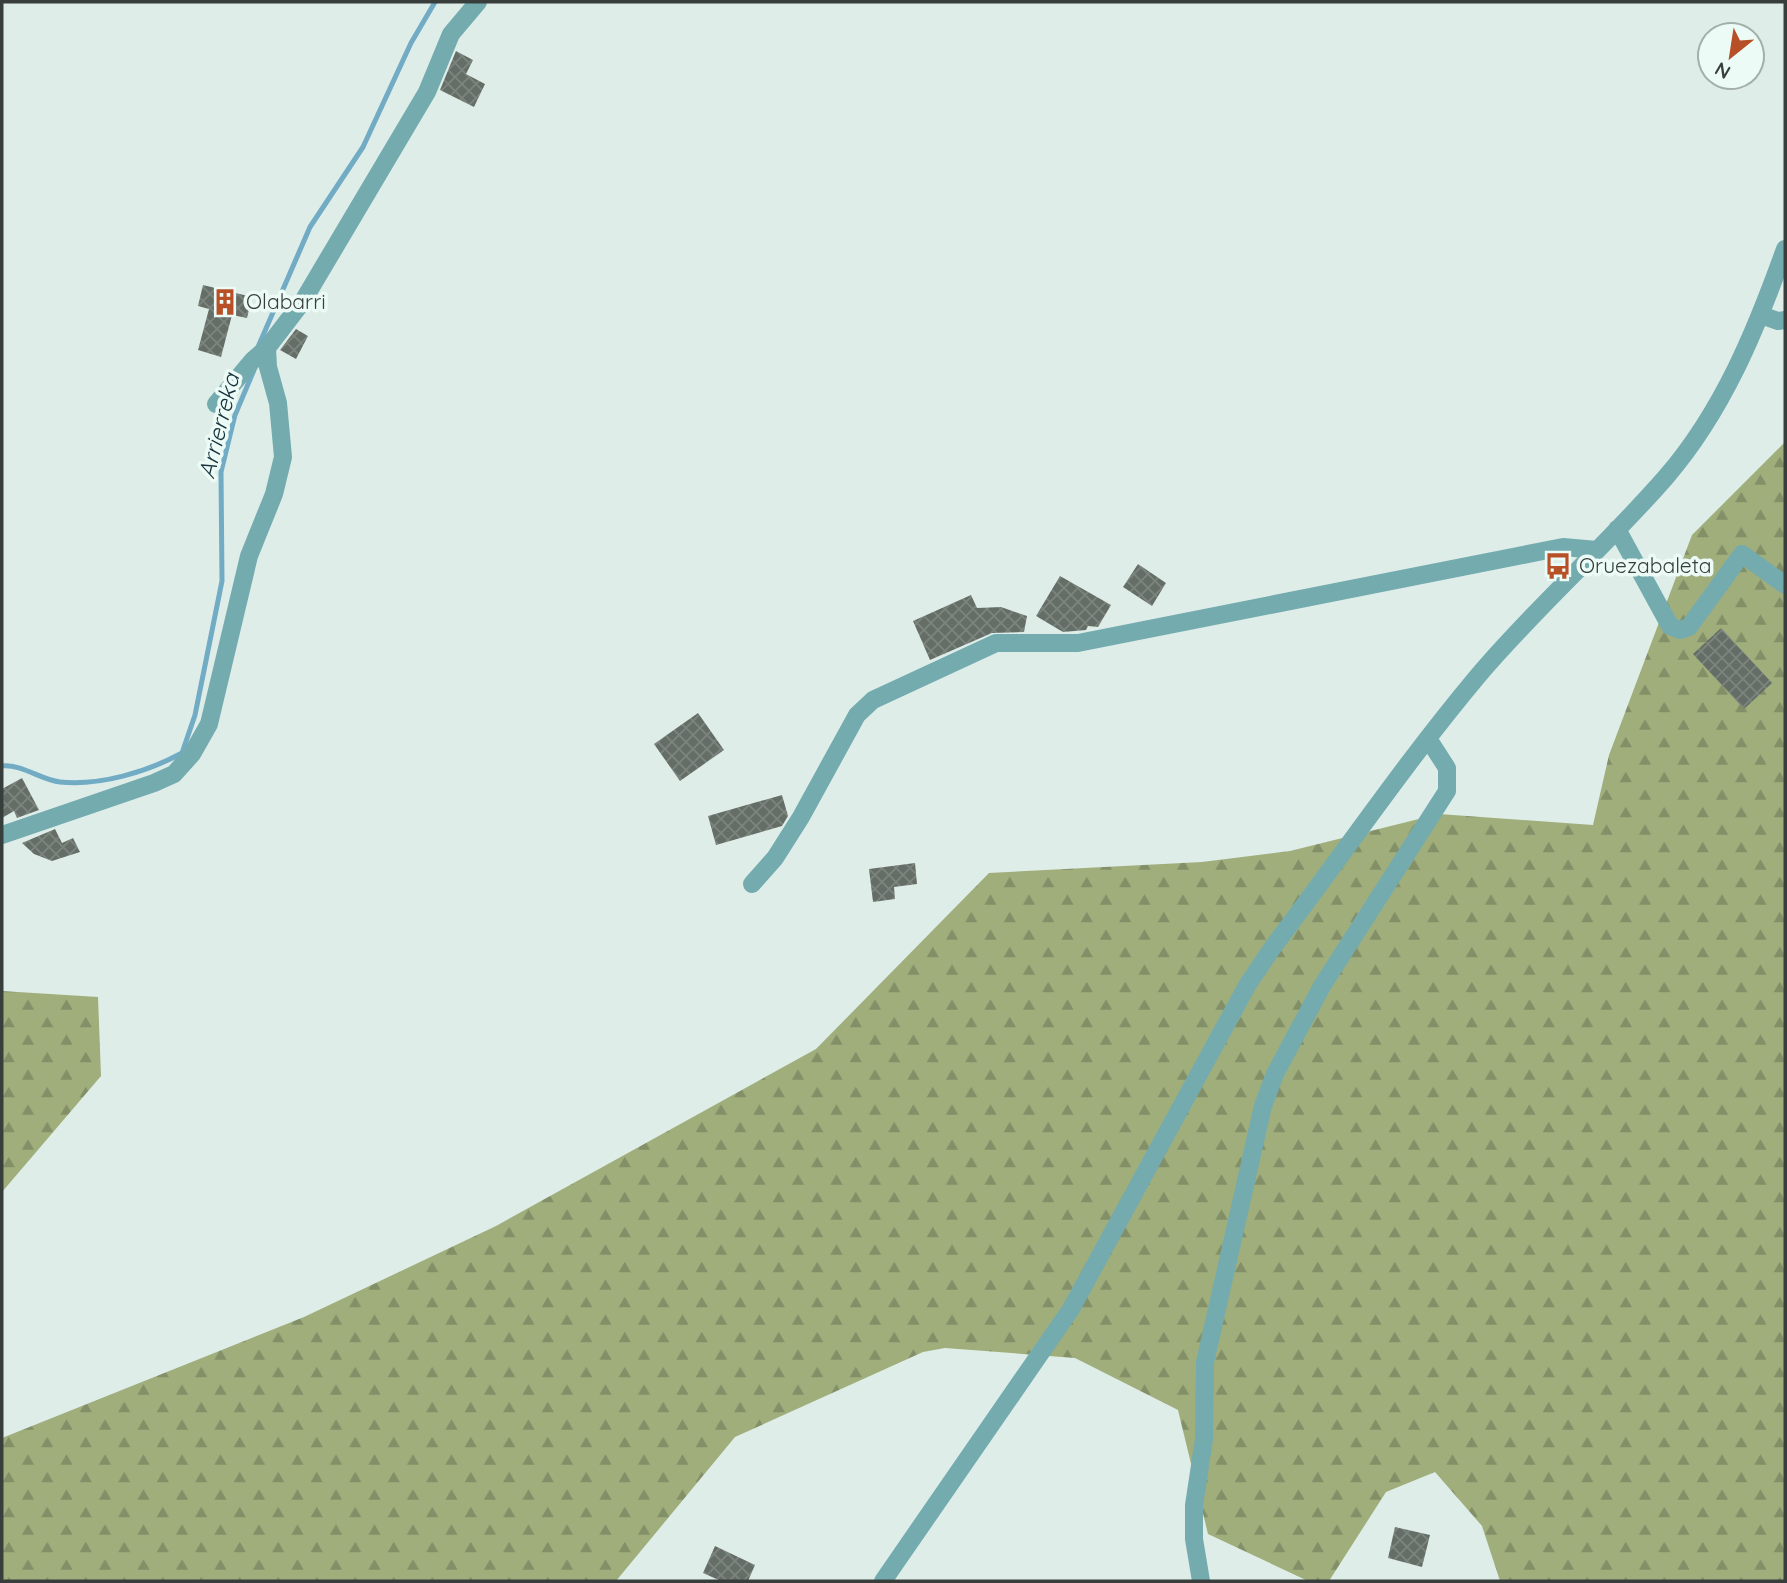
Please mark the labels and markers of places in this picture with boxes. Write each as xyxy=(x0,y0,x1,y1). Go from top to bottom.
building icon: Olabarri xyxy=(210,287,240,317)
place label: Olabarri xyxy=(246,288,326,314)
bus stop icon: Oruezabaleta xyxy=(1543,551,1573,581)
place label: Oruezabaleta xyxy=(1579,552,1712,578)

